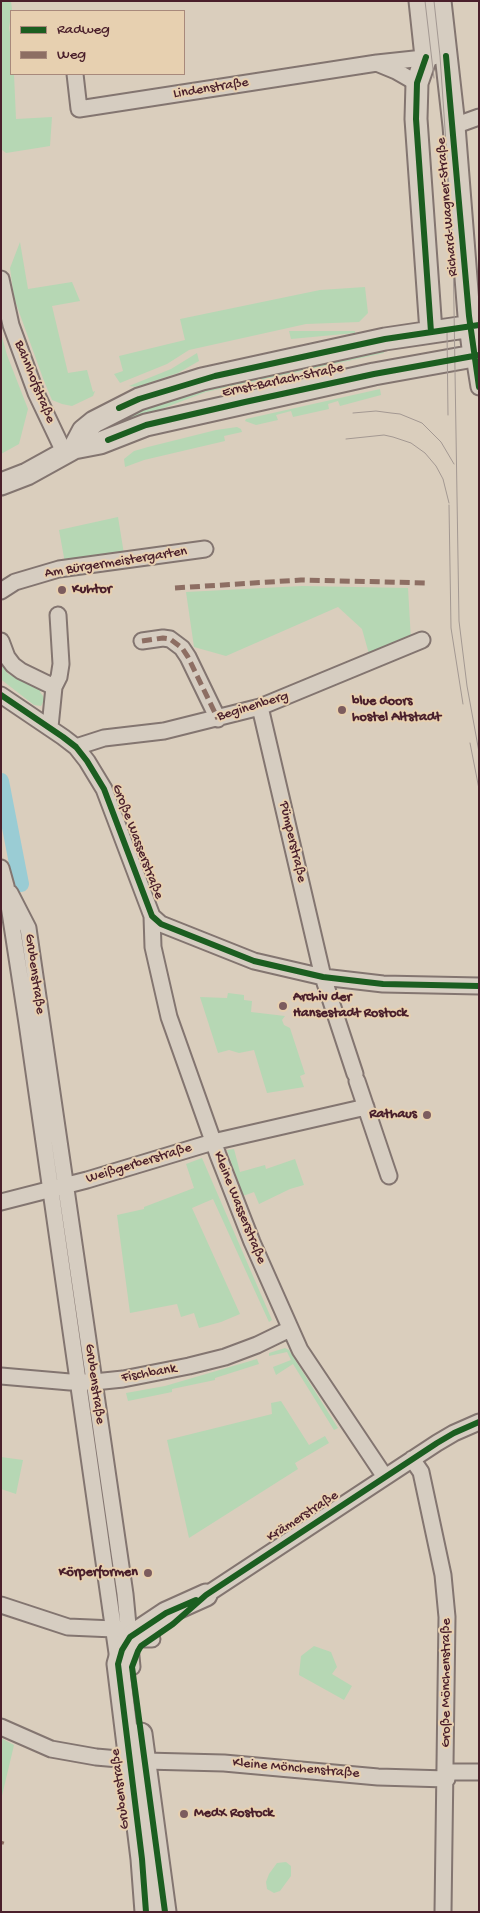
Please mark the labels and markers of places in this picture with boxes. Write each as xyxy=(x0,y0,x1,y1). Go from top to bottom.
place label: Kuhtor xyxy=(72,582,112,598)
marker: Kuhtor xyxy=(56,584,68,596)
place label: blue doors hostel Altstadt xyxy=(352,694,441,726)
marker: blue doors hostel Altstadt xyxy=(336,704,348,716)
place label: Archiv der Hansestadt Rostock xyxy=(293,990,407,1022)
marker: Archiv der Hansestadt Rostock xyxy=(277,1000,289,1012)
place label: Rathaus xyxy=(369,1107,417,1123)
marker: Rathaus xyxy=(421,1109,433,1121)
place label: Körperformen xyxy=(59,1565,138,1581)
marker: Körperformen xyxy=(142,1567,154,1579)
place label: MedX Rostock xyxy=(194,1806,274,1822)
marker: MedX Rostock xyxy=(178,1808,190,1820)

